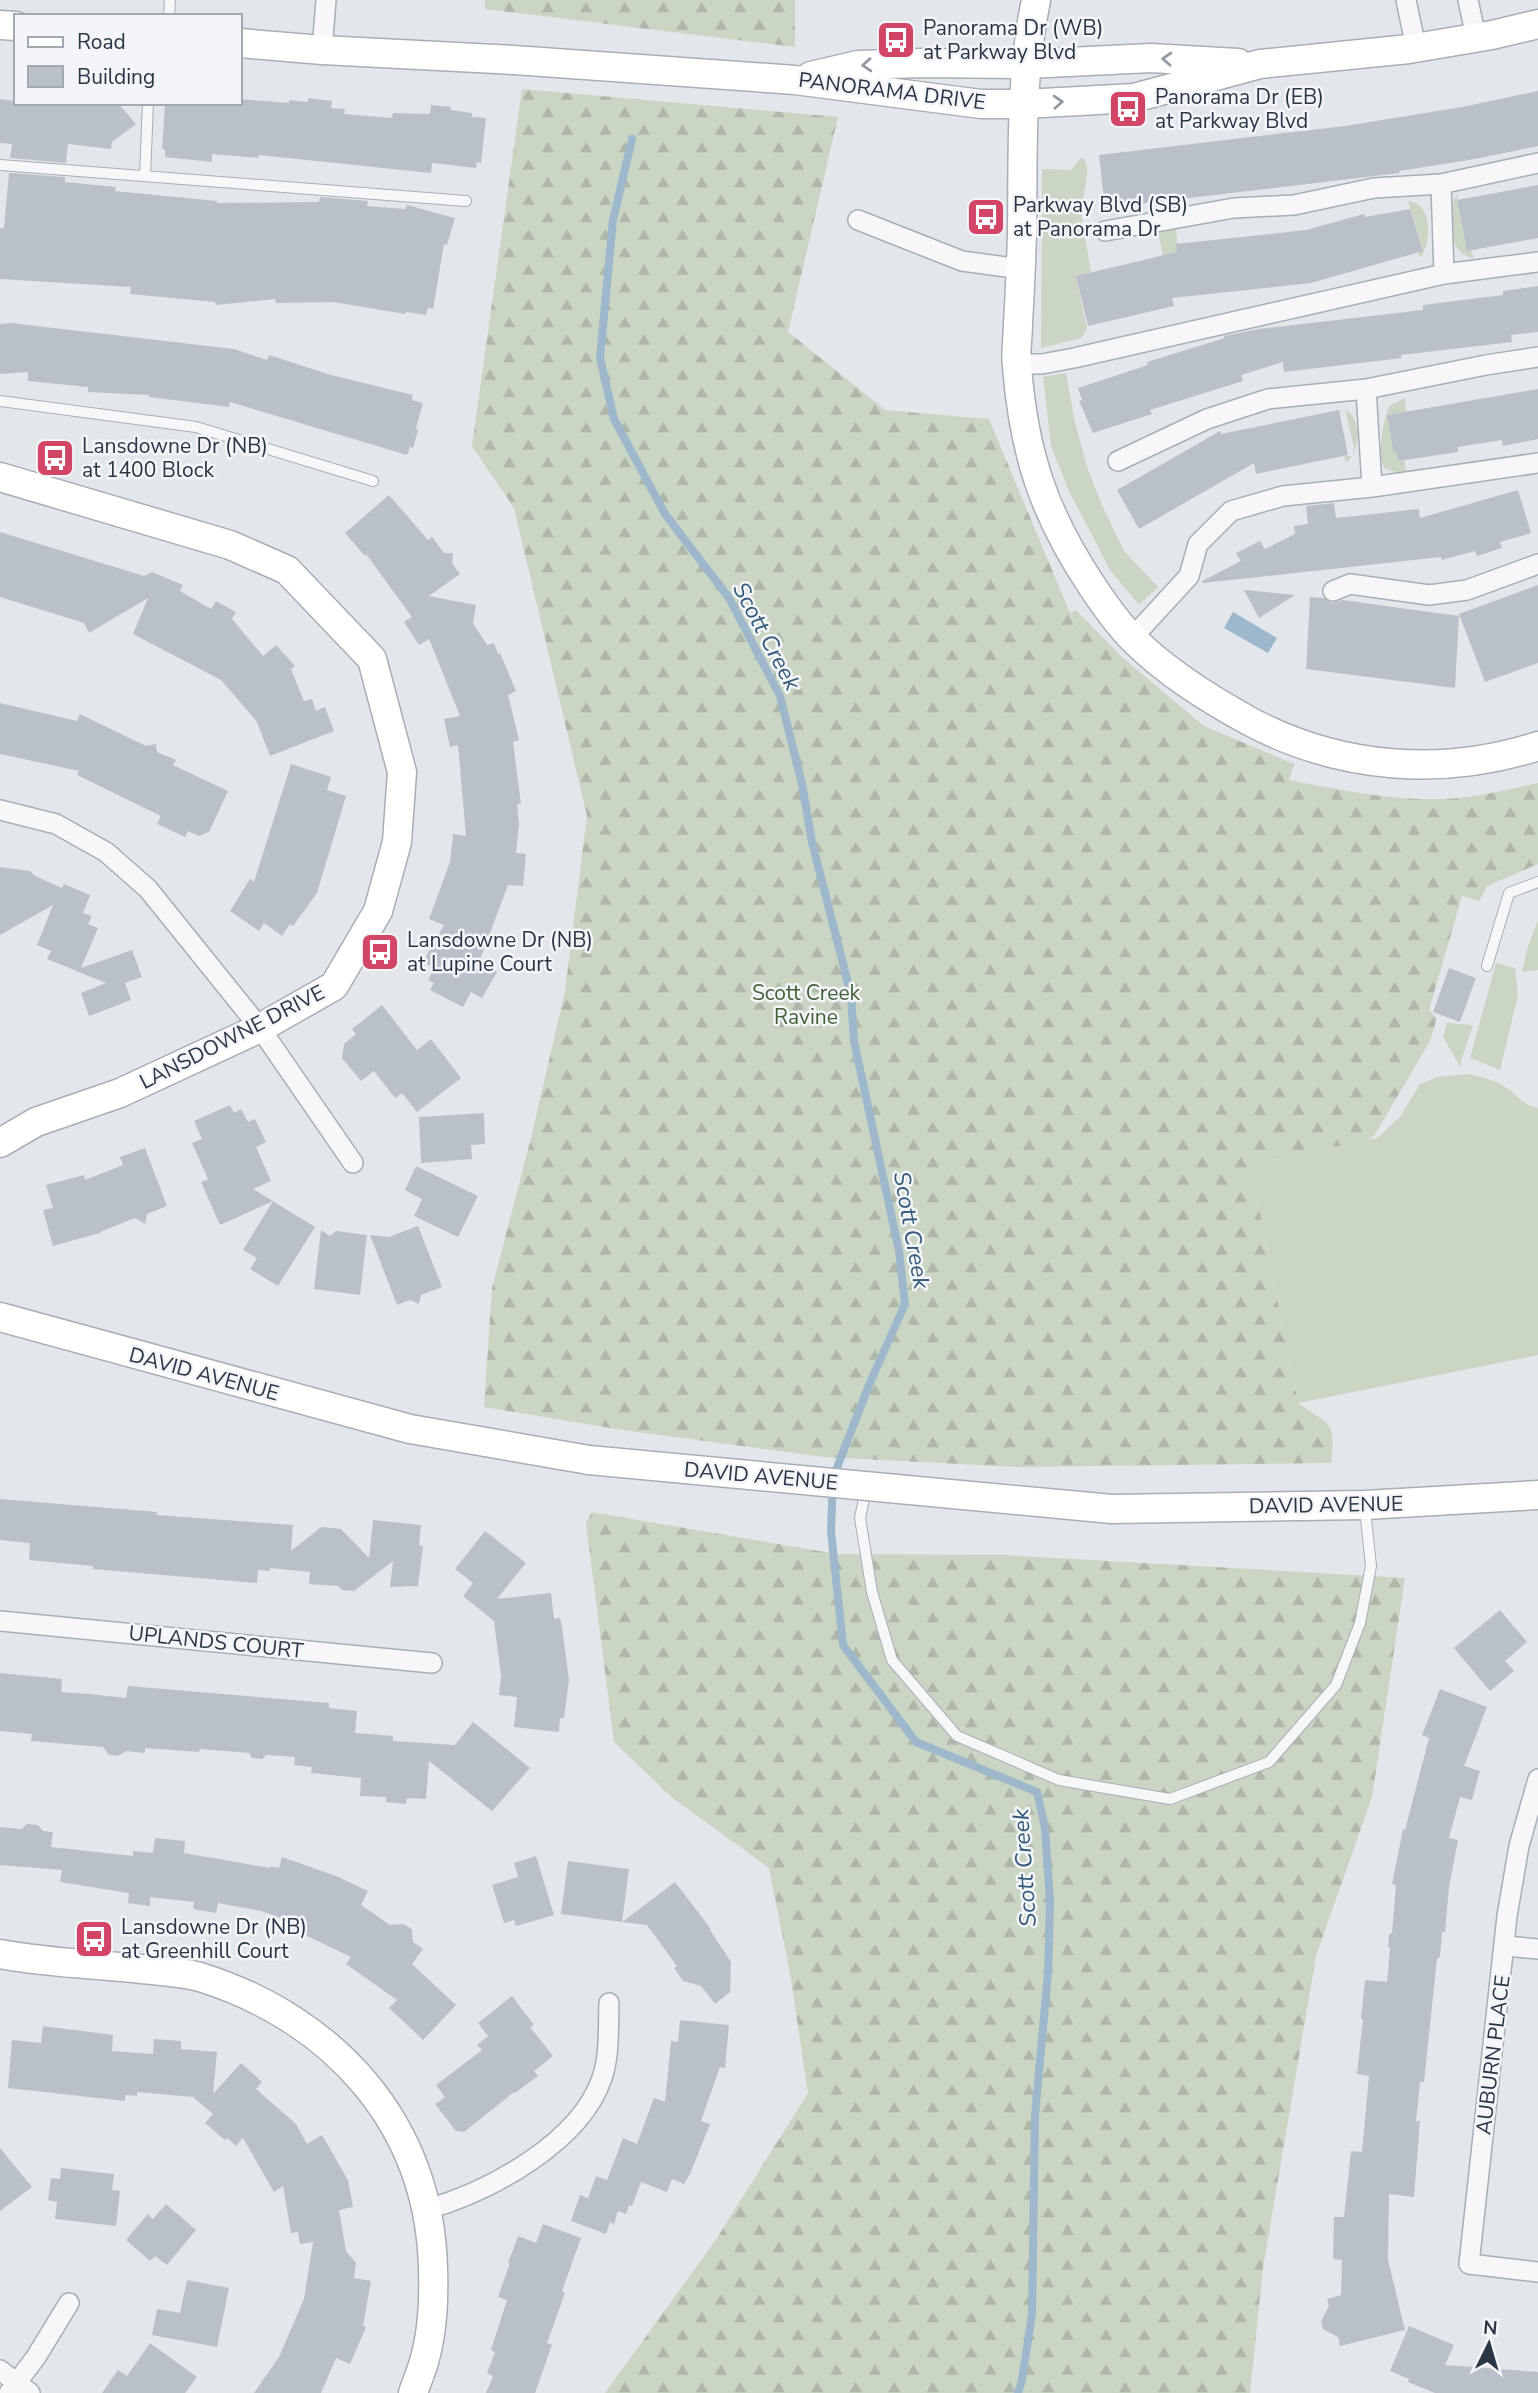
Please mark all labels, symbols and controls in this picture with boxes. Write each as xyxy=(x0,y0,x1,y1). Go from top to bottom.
legend xyxy=(14,14,242,105)
place label: Panorama Dr (WB) at Parkway Blvd xyxy=(923,14,1103,66)
bus stop icon: Panorama Dr (WB) at Parkway Blvd xyxy=(875,19,917,61)
text: Road xyxy=(77,28,126,56)
one-way arrow xyxy=(1161,52,1172,67)
one-way arrow xyxy=(861,57,872,72)
text: Building xyxy=(77,63,155,91)
street label: PANORAMA DRIVE xyxy=(797,66,987,116)
place label: Panorama Dr (EB) at Parkway Blvd xyxy=(1155,83,1324,135)
bus stop icon: Panorama Dr (EB) at Parkway Blvd xyxy=(1107,88,1149,130)
one-way arrow xyxy=(1052,95,1063,110)
place label: Parkway Blvd (SB) at Panorama Dr xyxy=(1013,191,1188,243)
bus stop icon: Parkway Blvd (SB) at Panorama Dr xyxy=(965,196,1007,238)
place label: Lansdowne Dr (NB) at 1400 Block xyxy=(82,432,268,484)
bus stop icon: Lansdowne Dr (NB) at 1400 Block xyxy=(34,437,76,479)
water label: Scott Creek xyxy=(725,577,808,696)
place label: Lansdowne Dr (NB) at Lupine Court xyxy=(407,926,593,978)
bus stop icon: Lansdowne Dr (NB) at Lupine Court xyxy=(359,931,401,973)
street label: LANSDOWNE DRIVE xyxy=(135,978,329,1096)
park label: Scott Creek Ravine xyxy=(752,979,861,1031)
water label: Scott Creek xyxy=(886,1169,937,1292)
street label: DAVID AVENUE xyxy=(126,1341,282,1407)
street label: DAVID AVENUE xyxy=(683,1455,839,1497)
street label: DAVID AVENUE xyxy=(1249,1490,1403,1520)
street label: UPLANDS COURT xyxy=(127,1619,305,1665)
water label: Scott Creek xyxy=(1005,1807,1044,1928)
place label: Lansdowne Dr (NB) at Greenhill Court xyxy=(121,1913,307,1965)
bus stop icon: Lansdowne Dr (NB) at Greenhill Court xyxy=(73,1918,115,1960)
street label: AUBURN PLACE xyxy=(1469,1974,1517,2136)
north arrow xyxy=(1454,2309,1524,2379)
text: N xyxy=(1482,2314,1499,2342)

